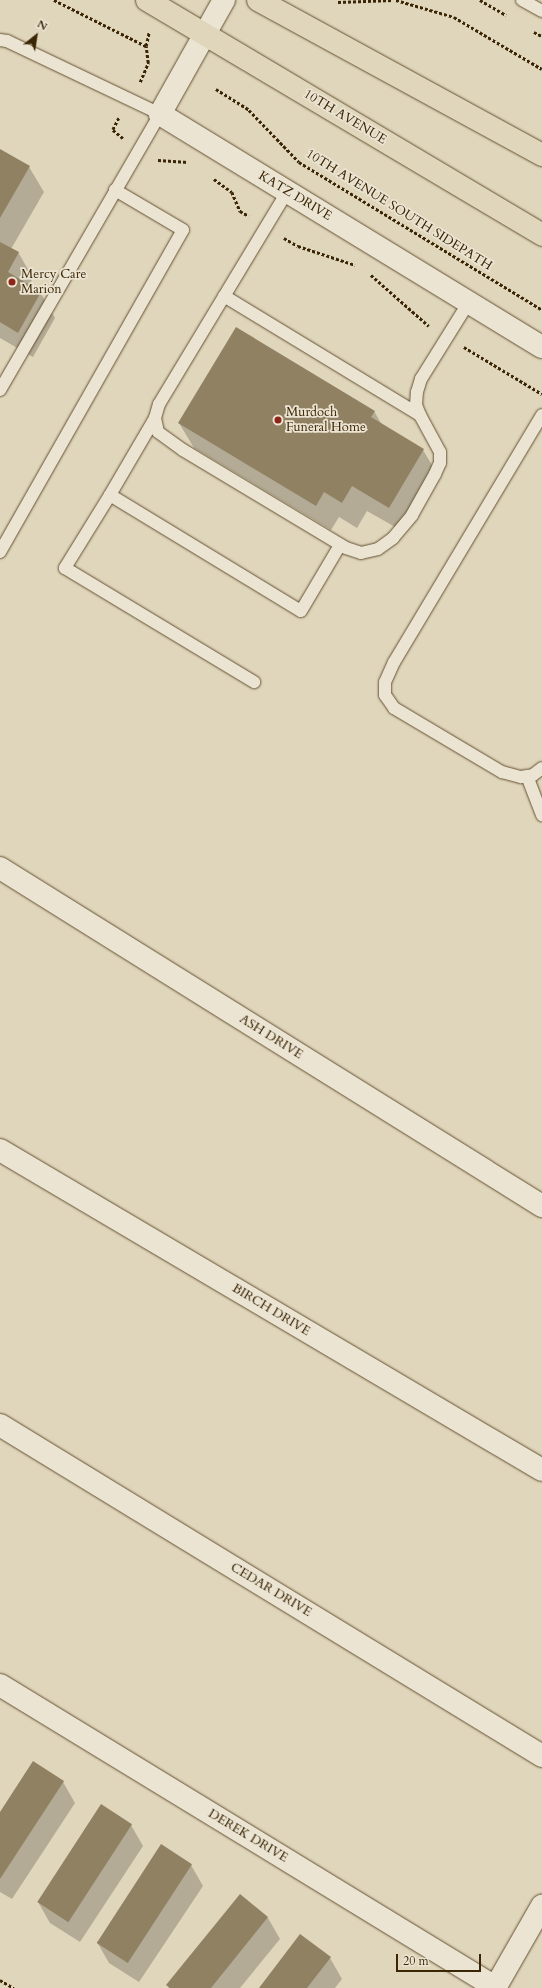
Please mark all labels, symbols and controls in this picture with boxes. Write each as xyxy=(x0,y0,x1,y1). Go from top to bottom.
north arrow xyxy=(16,16,56,56)
text: N xyxy=(34,16,50,34)
street label: 10TH AVENUE xyxy=(301,86,389,148)
street label: 10TH AVENUE SOUTH SIDEPATH xyxy=(303,146,495,274)
street label: KATZ DRIVE xyxy=(255,168,335,224)
place label: Mercy Care Marion xyxy=(21,267,86,298)
marker: Mercy Care Marion xyxy=(6,276,18,288)
place label: Murdoch Funeral Home xyxy=(286,405,366,436)
marker: Murdoch Funeral Home xyxy=(273,415,283,425)
street label: ASH DRIVE xyxy=(236,1011,306,1063)
street label: BIRCH DRIVE xyxy=(229,1281,313,1339)
street label: CEDAR DRIVE xyxy=(228,1560,314,1620)
street label: DEREK DRIVE xyxy=(205,1806,291,1866)
scale bar xyxy=(398,1946,483,1972)
text: 20 m xyxy=(403,1953,429,1969)

